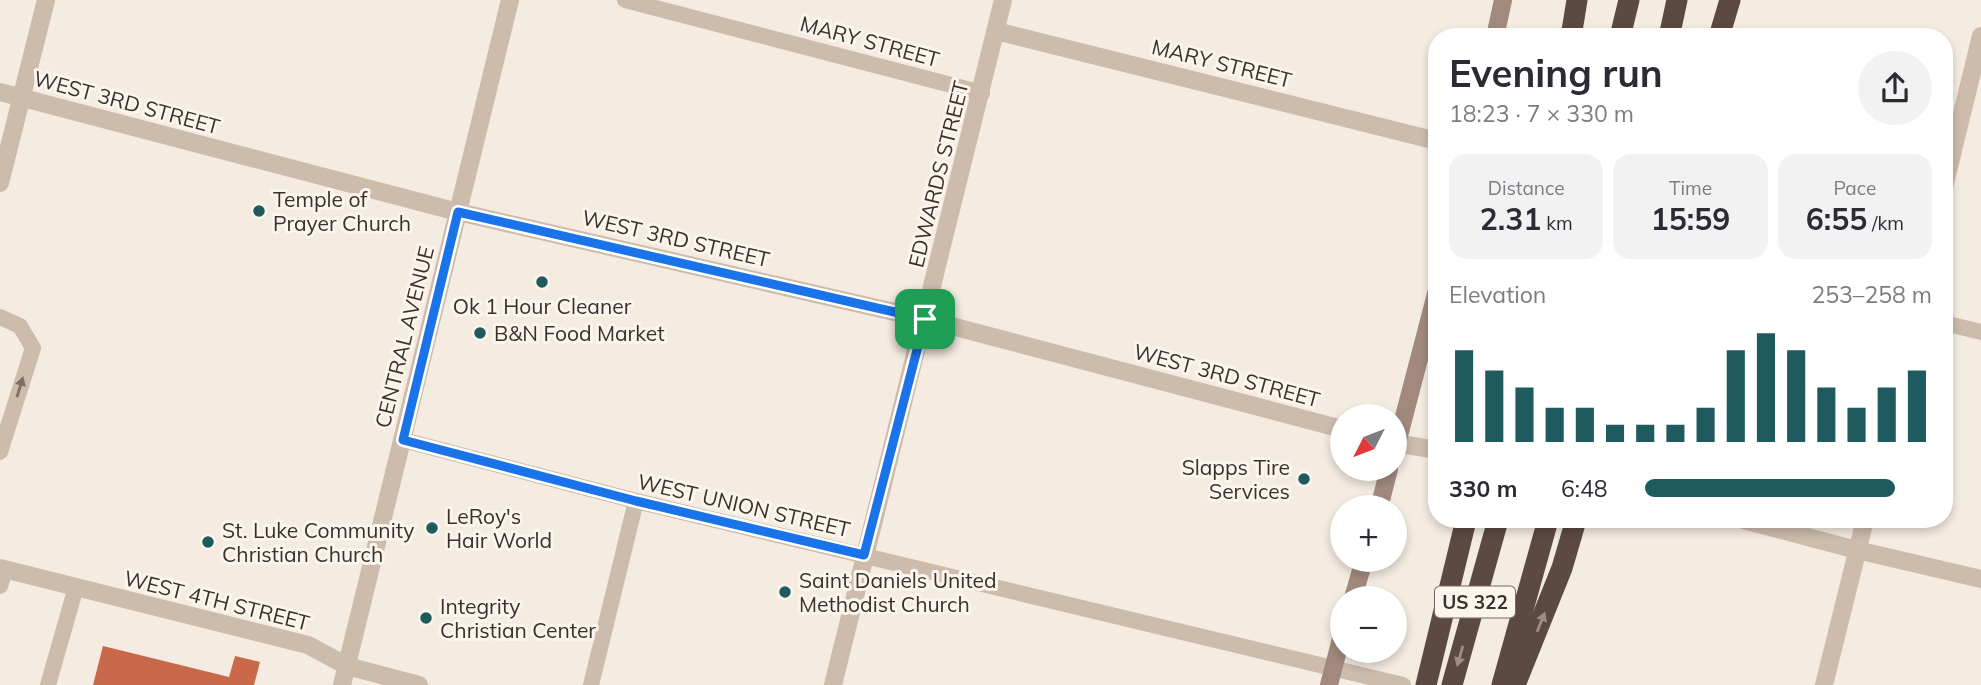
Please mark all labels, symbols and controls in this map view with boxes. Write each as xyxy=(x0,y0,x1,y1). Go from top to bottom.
street label: MARY STREET xyxy=(797,10,943,72)
street label: MARY STREET xyxy=(1149,33,1295,93)
text: Evening run xyxy=(1449,49,1663,97)
button: share xyxy=(1858,51,1932,125)
street label: WEST 3RD STREET xyxy=(31,65,223,139)
street label: EDWARDS STREET xyxy=(902,78,974,270)
text: 18:23 · 7 × 330 m xyxy=(1449,99,1634,128)
text: Distance xyxy=(1488,176,1565,200)
text: Time xyxy=(1669,176,1712,200)
text: Pace xyxy=(1833,176,1876,200)
place label: Temple of Prayer Church xyxy=(273,186,411,236)
text: 2.31 xyxy=(1480,200,1541,238)
text: 15:59 xyxy=(1651,200,1730,238)
text: 6:55 xyxy=(1806,200,1867,238)
marker: Temple of Prayer Church xyxy=(251,203,267,219)
street label: WEST 3RD STREET xyxy=(580,204,773,272)
text: km xyxy=(1541,211,1573,235)
text: /km xyxy=(1867,211,1904,235)
street label: CENTRAL AVENUE xyxy=(369,243,439,431)
marker: Ok 1 Hour Cleaner xyxy=(534,274,550,290)
text: Elevation xyxy=(1449,280,1546,309)
text: 253–258 m xyxy=(1811,280,1932,309)
pin xyxy=(895,289,955,349)
place label: Ok 1 Hour Cleaner xyxy=(453,293,632,319)
icon: arrive xyxy=(906,300,944,338)
place label: B&N Food Market xyxy=(494,320,665,346)
marker: B&N Food Market xyxy=(472,325,488,341)
street label: WEST 3RD STREET xyxy=(1131,338,1323,412)
one-way arrow xyxy=(16,376,26,397)
north arrow xyxy=(1330,404,1407,481)
map controls xyxy=(1330,404,1407,663)
place label: Slapps Tire Services xyxy=(1182,454,1290,504)
street label: WEST UNION STREET xyxy=(635,468,853,542)
marker: Slapps Tire Services xyxy=(1296,471,1312,487)
text: 330 m xyxy=(1449,474,1517,503)
text: 6:48 xyxy=(1561,474,1608,503)
button: + xyxy=(1330,495,1407,572)
place label: LeRoy's Hair World xyxy=(446,503,552,553)
place label: St. Luke Community Christian Church xyxy=(222,517,414,567)
marker: LeRoy's Hair World xyxy=(424,520,440,536)
marker: St. Luke Community Christian Church xyxy=(200,534,216,550)
street label: WEST 4TH STREET xyxy=(121,564,313,636)
place label: Saint Daniels United Methodist Church xyxy=(799,567,997,617)
marker: Saint Daniels United Methodist Church xyxy=(777,584,793,600)
button: − xyxy=(1330,586,1407,663)
road number: US 322 xyxy=(1435,586,1515,618)
place label: Integrity Christian Center xyxy=(440,593,596,643)
marker: Integrity Christian Center xyxy=(418,610,434,626)
one-way arrow xyxy=(1535,611,1546,632)
one-way arrow xyxy=(1455,646,1465,667)

